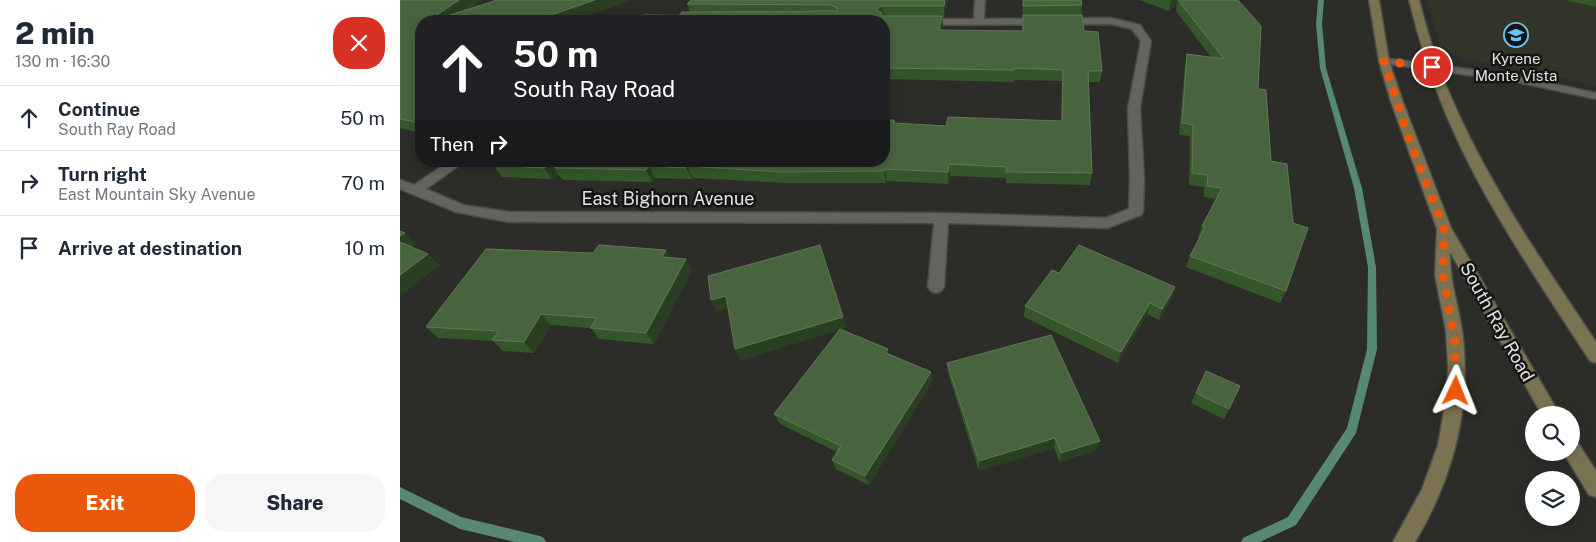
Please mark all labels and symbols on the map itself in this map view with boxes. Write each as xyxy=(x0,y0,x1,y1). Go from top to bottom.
school or university icon: Kyrene Monte Vista xyxy=(1503,22,1529,48)
pin xyxy=(1411,46,1453,88)
place label: Kyrene Monte Vista xyxy=(1475,50,1557,84)
street label: East Bighorn Avenue xyxy=(581,188,755,209)
street label: South Ray Road xyxy=(1456,259,1539,385)
position arrow xyxy=(1429,364,1481,416)

